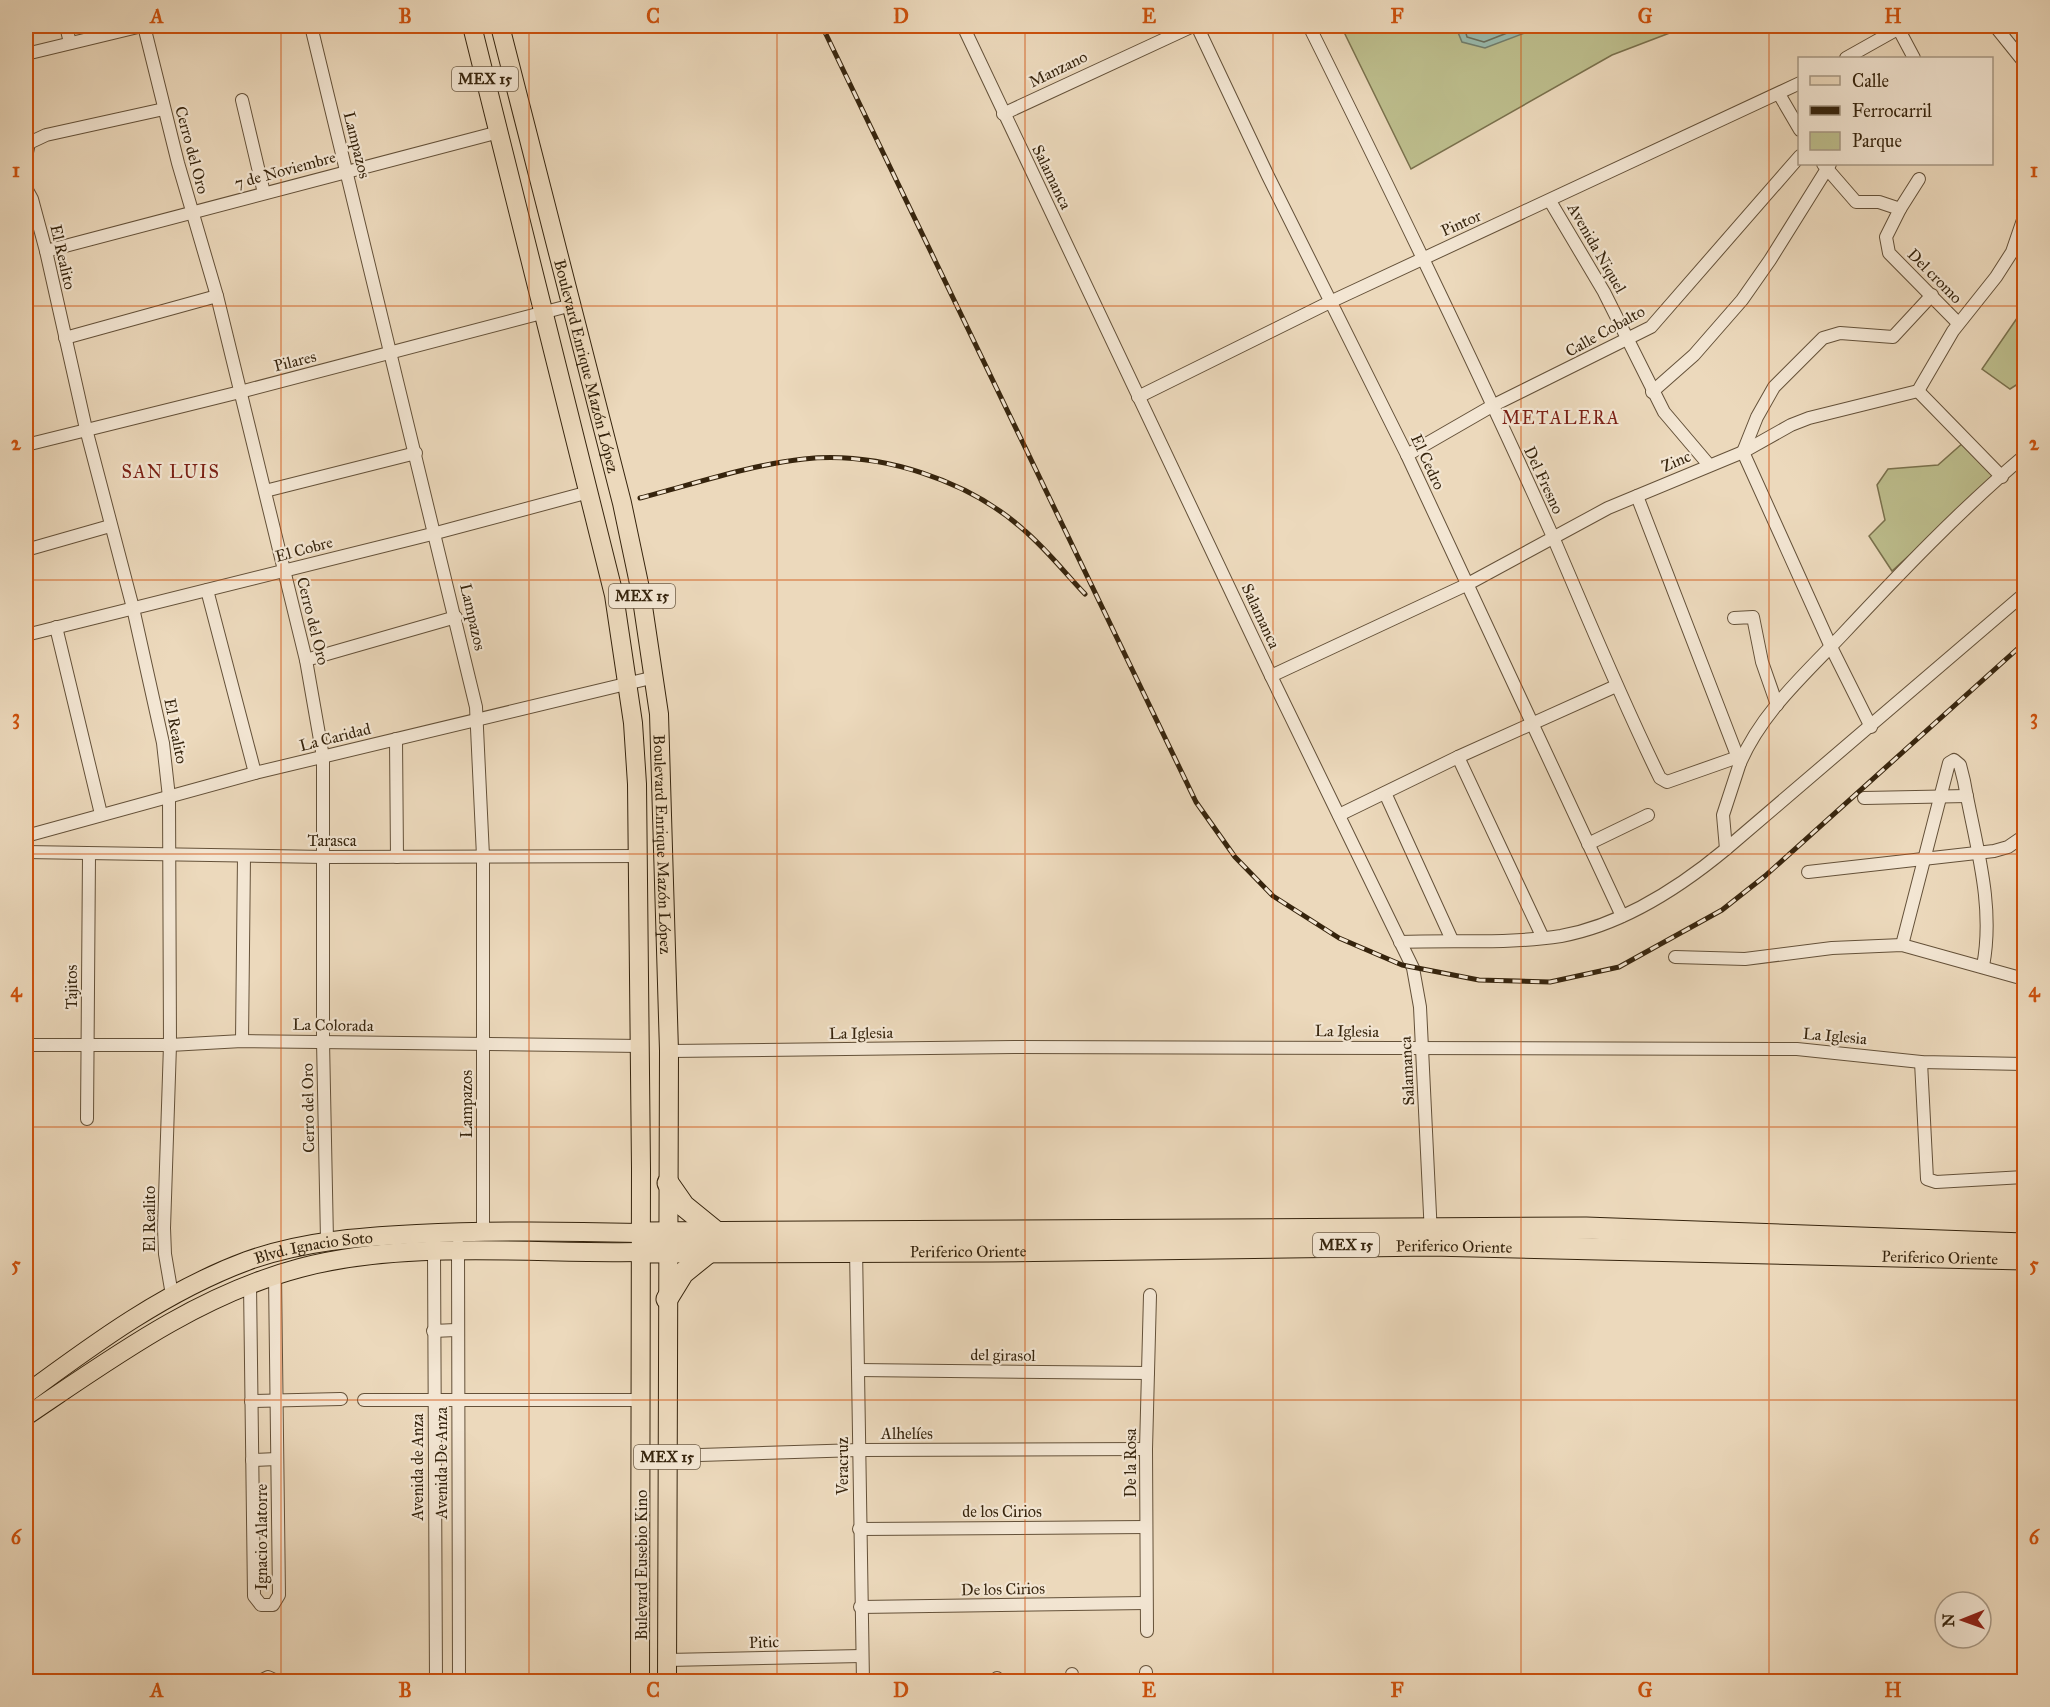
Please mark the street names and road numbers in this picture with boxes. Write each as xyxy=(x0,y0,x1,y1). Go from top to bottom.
street label: Manzano xyxy=(1026,47,1090,91)
road number: MEX 15 xyxy=(452,67,518,91)
street label: Cerro del Oro xyxy=(171,104,213,196)
street label: Lampazos xyxy=(340,110,375,181)
street label: Salamanca xyxy=(1028,142,1076,213)
street label: 7 de Noviembre xyxy=(232,147,338,193)
street label: Avenida Niquel xyxy=(1562,199,1631,297)
street label: Pintor xyxy=(1438,206,1484,240)
street label: El Realito xyxy=(46,223,80,291)
street label: Del cromo xyxy=(1904,245,1966,307)
street label: Boulevard Enrique Mazón López xyxy=(551,257,624,475)
street label: Calle Cobalto xyxy=(1562,301,1648,361)
street label: Pilares xyxy=(272,347,318,375)
street label: El Cedro xyxy=(1407,431,1449,493)
street label: Del Fresno xyxy=(1520,443,1568,517)
street label: Zinc xyxy=(1659,446,1694,476)
street label: El Cobre xyxy=(273,532,335,566)
street label: Cerro del Oro xyxy=(293,575,333,667)
street label: Salamanca xyxy=(1238,581,1284,652)
street label: Lampazos xyxy=(456,582,490,653)
road number: MEX 15 xyxy=(609,584,675,608)
street label: El Realito xyxy=(160,697,192,765)
street label: La Caridad xyxy=(297,719,373,755)
street label: Boulevard Enrique Mazón López xyxy=(650,734,676,955)
street label: Tarasca xyxy=(308,831,357,850)
street label: Tajitos xyxy=(62,965,81,1009)
street label: La Colorada xyxy=(292,1015,374,1035)
street label: La Iglesia xyxy=(1315,1021,1379,1042)
street label: La Iglesia xyxy=(829,1023,893,1044)
street label: La Iglesia xyxy=(1802,1024,1868,1049)
street label: Salamanca xyxy=(1396,1036,1418,1106)
street label: Cerro del Oro xyxy=(298,1063,318,1153)
street label: Lampazos xyxy=(457,1070,476,1138)
street label: El Realito xyxy=(140,1186,159,1252)
street label: Blvd. Ignacio Soto xyxy=(252,1227,374,1267)
road number: MEX 15 xyxy=(1313,1233,1379,1257)
street label: Periferico Oriente xyxy=(1396,1235,1513,1256)
street label: Periferico Oriente xyxy=(910,1241,1027,1261)
street label: Periferico Oriente xyxy=(1881,1246,1999,1268)
street label: del girasol xyxy=(970,1345,1037,1366)
street label: Avenida De Anza xyxy=(432,1407,451,1520)
street label: Avenida de Anza xyxy=(408,1413,427,1522)
street label: Alhelíes xyxy=(880,1424,933,1443)
street label: De la Rosa xyxy=(1121,1428,1140,1498)
street label: Veracruz xyxy=(833,1436,852,1496)
road number: MEX 15 xyxy=(634,1445,700,1469)
street label: Ignacio Alatorre xyxy=(252,1483,272,1590)
street label: Bulevard Eusebio Kino xyxy=(632,1490,651,1640)
street label: de los Cirios xyxy=(962,1502,1042,1521)
street label: De los Cirios xyxy=(961,1579,1045,1599)
street label: Pitic xyxy=(749,1632,780,1652)

